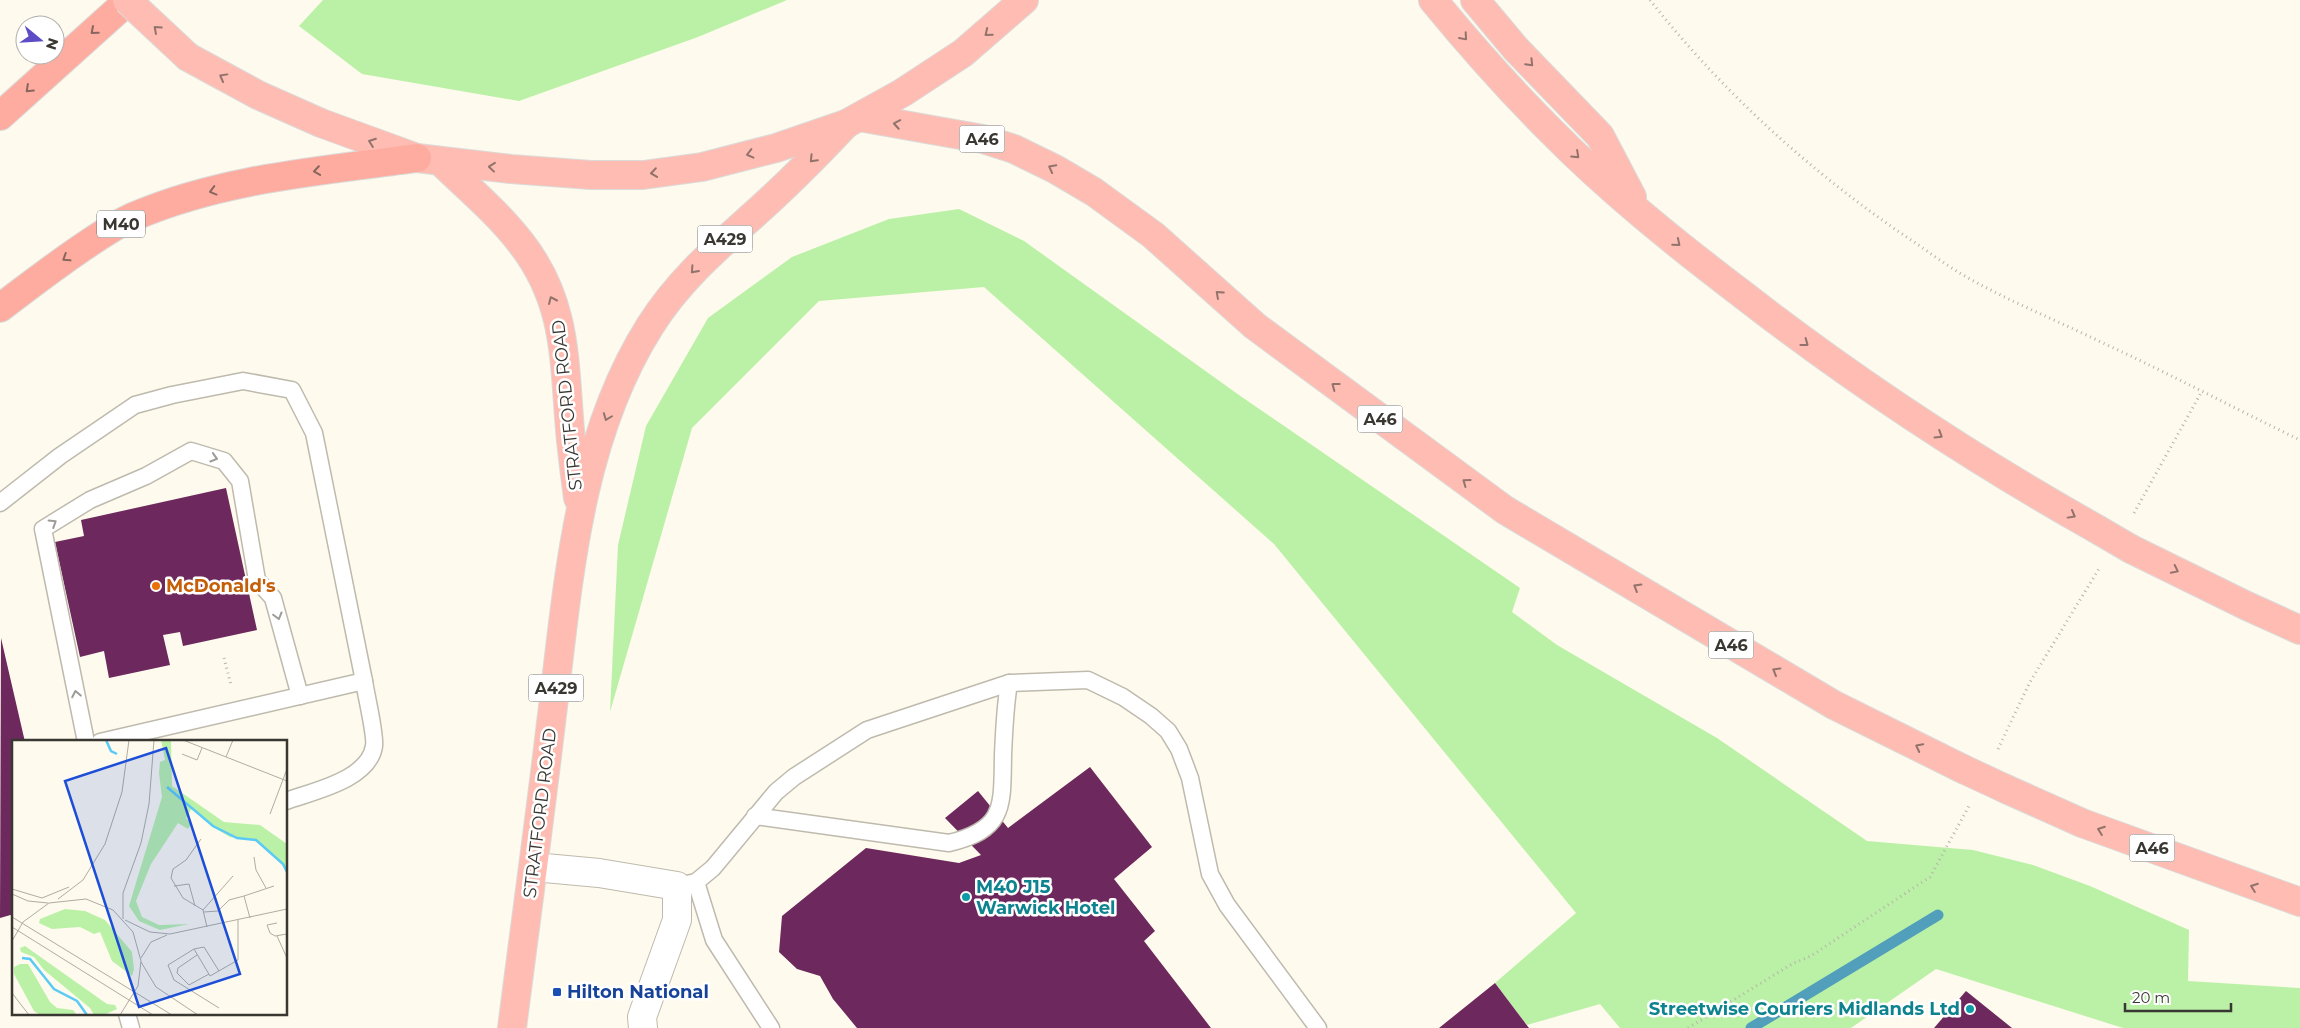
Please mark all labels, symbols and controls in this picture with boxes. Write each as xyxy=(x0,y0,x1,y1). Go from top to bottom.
north arrow xyxy=(15,15,65,65)
one-way arrow xyxy=(90,25,99,34)
one-way arrow xyxy=(153,26,162,35)
one-way arrow xyxy=(984,27,993,36)
one-way arrow xyxy=(1459,31,1467,40)
text: N xyxy=(42,36,63,52)
one-way arrow xyxy=(1524,58,1533,67)
one-way arrow xyxy=(219,73,228,83)
one-way arrow xyxy=(26,83,35,92)
one-way arrow xyxy=(892,119,901,129)
road number: A46 xyxy=(960,126,1004,152)
one-way arrow xyxy=(368,138,376,148)
one-way arrow xyxy=(746,149,754,159)
one-way arrow xyxy=(1571,149,1580,158)
one-way arrow xyxy=(810,154,819,163)
one-way arrow xyxy=(488,162,496,173)
one-way arrow xyxy=(1048,164,1057,174)
one-way arrow xyxy=(313,166,321,176)
one-way arrow xyxy=(650,168,658,178)
one-way arrow xyxy=(208,185,217,196)
road number: M40 xyxy=(97,210,145,238)
road number: A429 xyxy=(698,225,752,252)
one-way arrow xyxy=(1671,237,1680,245)
one-way arrow xyxy=(63,252,72,261)
one-way arrow xyxy=(691,265,700,274)
one-way arrow xyxy=(1215,290,1224,299)
one-way arrow xyxy=(548,296,559,305)
street label: STRATFORD ROAD xyxy=(547,319,587,491)
one-way arrow xyxy=(1799,337,1808,345)
one-way arrow xyxy=(1332,383,1341,391)
road number: A46 xyxy=(1358,406,1402,432)
one-way arrow xyxy=(603,412,613,421)
one-way arrow xyxy=(1933,428,1942,438)
one-way arrow xyxy=(209,452,218,462)
one-way arrow xyxy=(1462,479,1472,488)
one-way arrow xyxy=(2066,509,2075,519)
one-way arrow xyxy=(48,519,57,529)
one-way arrow xyxy=(2170,564,2179,574)
place label: McDonald's xyxy=(166,575,276,597)
marker: McDonald's xyxy=(150,580,162,592)
one-way arrow xyxy=(1633,584,1642,594)
one-way arrow xyxy=(272,612,283,621)
road number: A46 xyxy=(1708,632,1754,658)
one-way arrow xyxy=(1772,667,1781,677)
road number: A429 xyxy=(528,674,584,701)
one-way arrow xyxy=(71,690,82,698)
street label: STRATFORD ROAD xyxy=(519,727,561,899)
inset map xyxy=(12,740,288,1016)
one-way arrow xyxy=(1915,743,1924,753)
one-way arrow xyxy=(2098,826,2106,836)
road number: A46 xyxy=(2130,834,2174,861)
place label: M40 J15 Warwick Hotel xyxy=(976,876,1115,919)
one-way arrow xyxy=(2250,883,2259,893)
marker: M40 J15 Warwick Hotel xyxy=(960,891,972,903)
scale bar xyxy=(2125,980,2231,1012)
place label: Hilton National xyxy=(567,981,709,1003)
marker: Hilton National xyxy=(551,986,563,998)
text: 20 m xyxy=(2132,988,2170,1007)
place label: Streetwise Couriers Midlands Ltd xyxy=(1649,998,1960,1020)
marker: Streetwise Couriers Midlands Ltd xyxy=(1964,1003,1976,1015)

